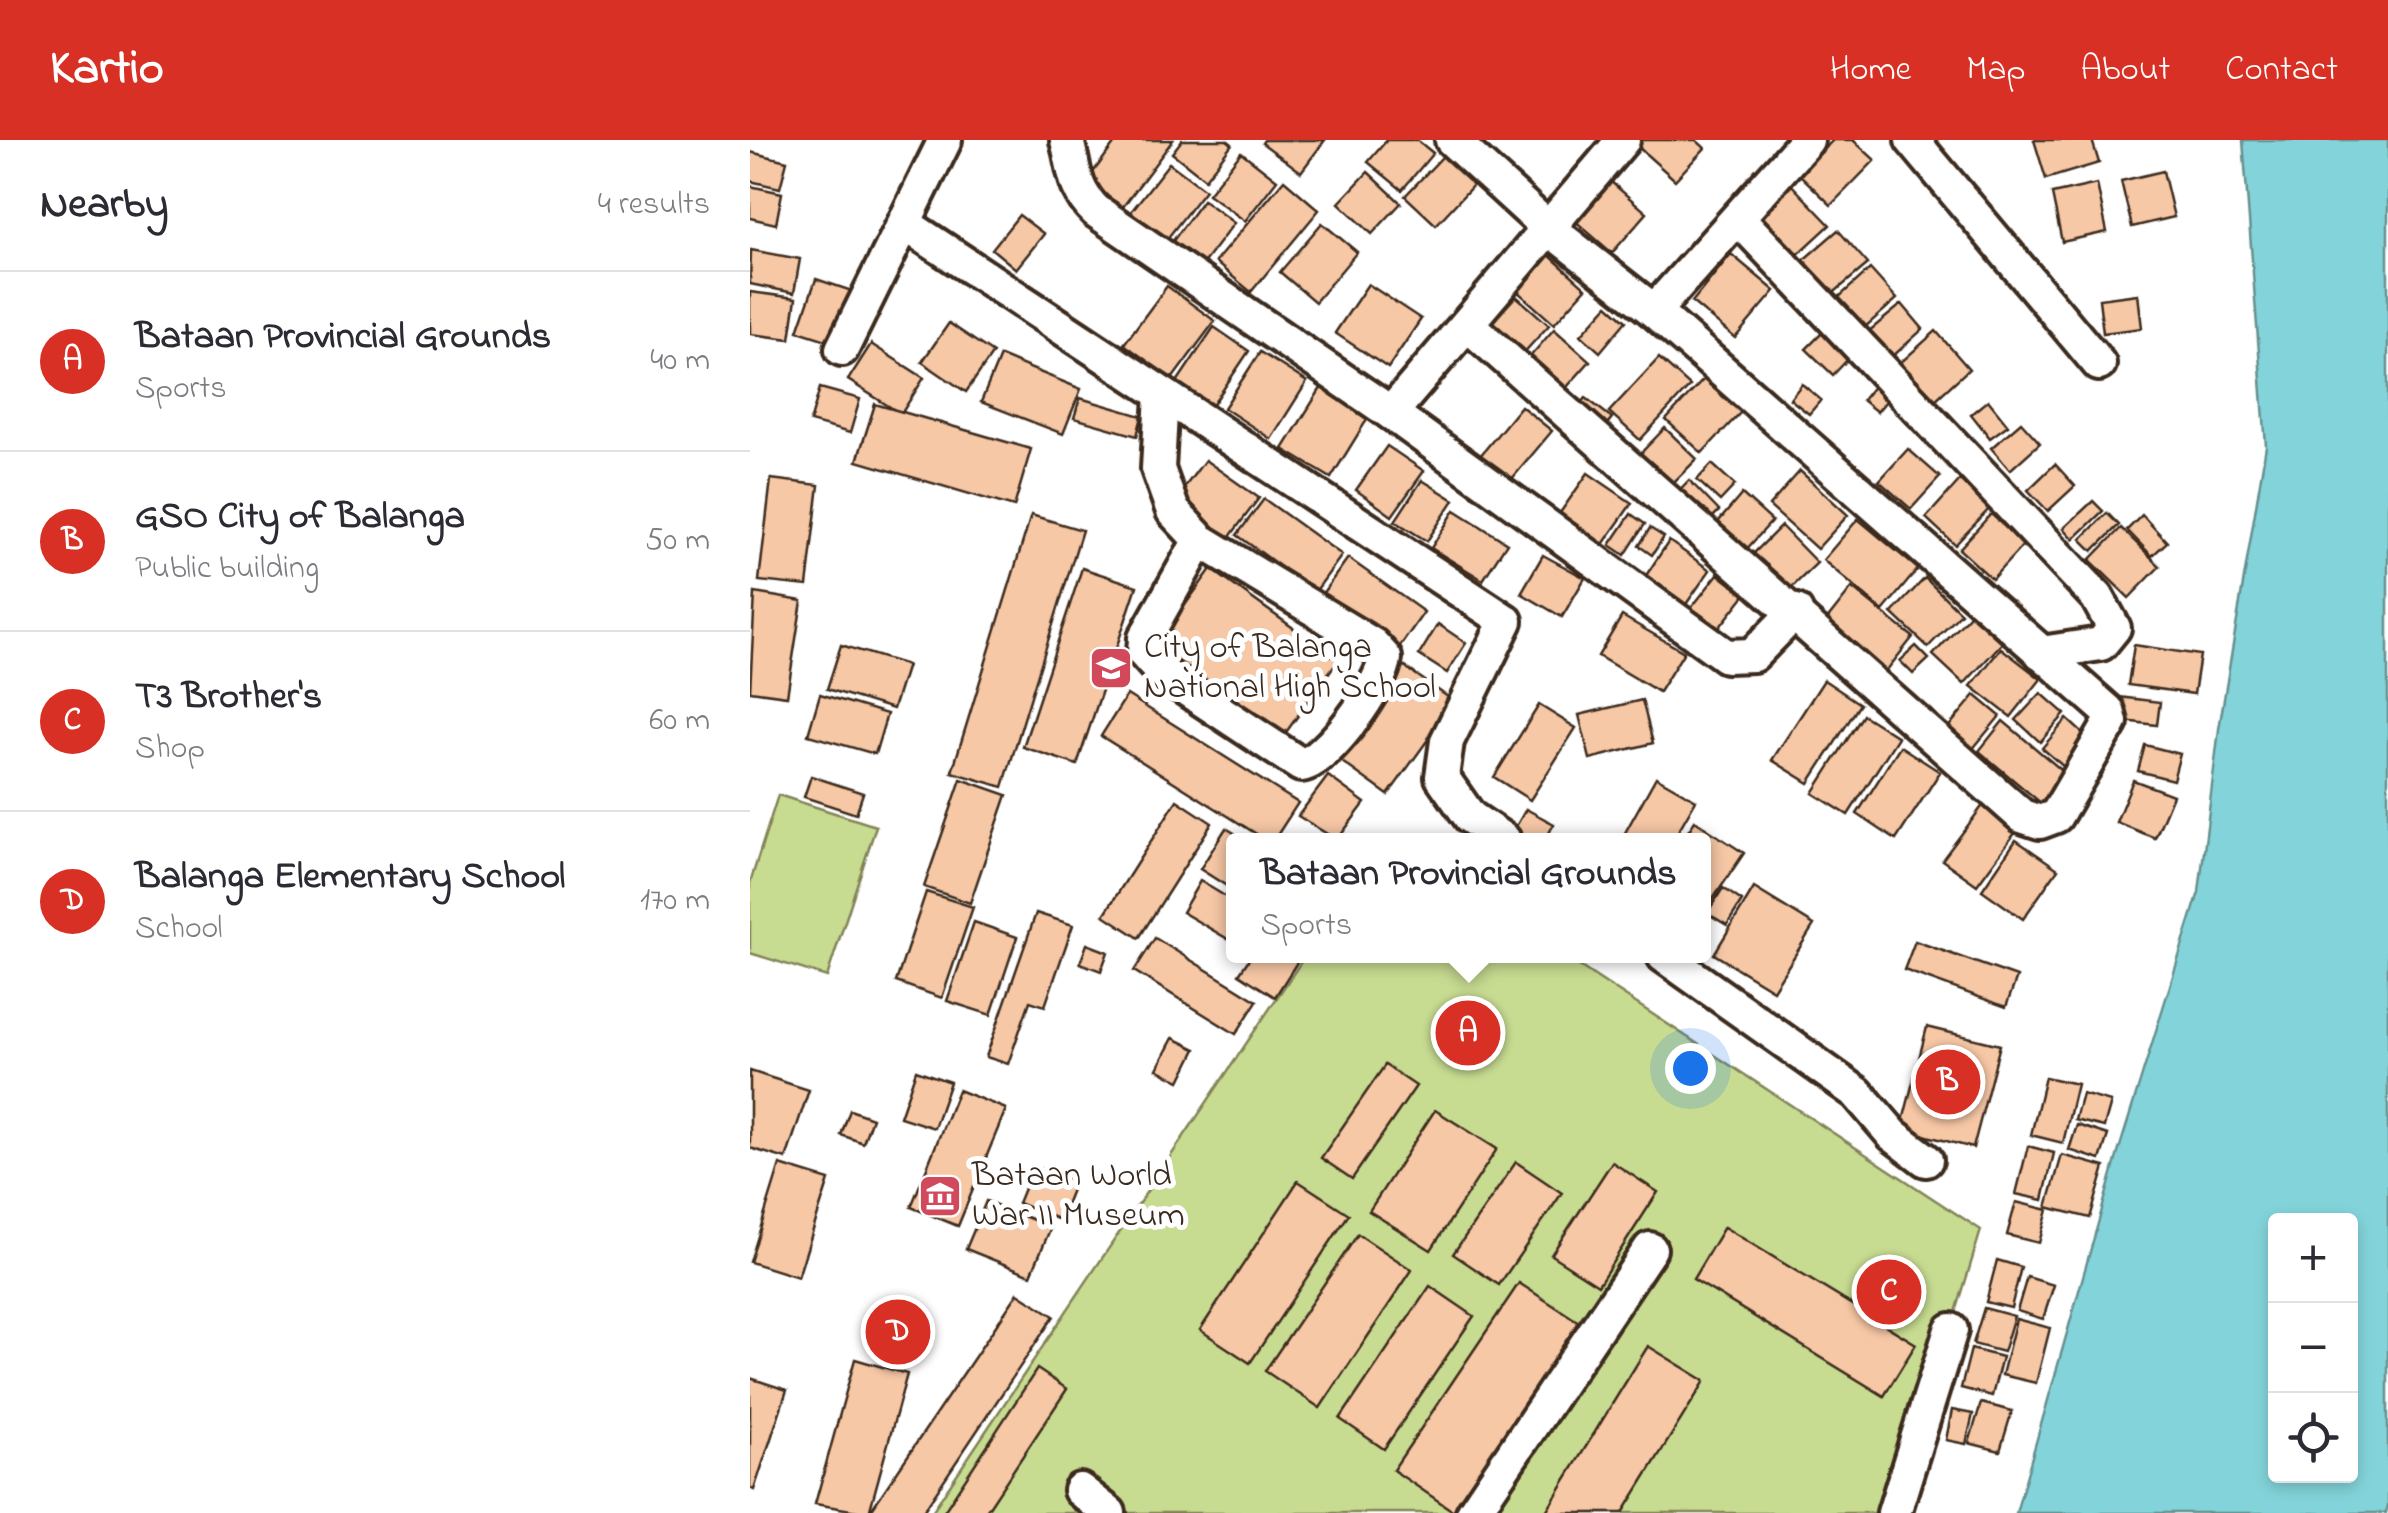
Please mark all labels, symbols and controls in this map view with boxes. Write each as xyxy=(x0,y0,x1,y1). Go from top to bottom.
text: Kartio xyxy=(50,35,164,105)
text: Home xyxy=(1830,45,1911,96)
text: Map xyxy=(1966,45,2025,96)
text: About xyxy=(2080,45,2170,96)
text: Contact xyxy=(2225,45,2338,96)
text: Nearby xyxy=(40,175,168,236)
text: 4 results xyxy=(598,182,710,229)
text: Bataan Provincial Grounds xyxy=(135,310,551,366)
text: A xyxy=(63,338,82,385)
text: 40 m xyxy=(650,338,710,385)
text: Sports xyxy=(135,366,227,413)
text: GSO City of Balanga xyxy=(135,490,465,546)
text: B xyxy=(62,518,83,565)
text: 50 m xyxy=(645,518,710,565)
text: Public building xyxy=(135,546,319,593)
place label: City of Balanga National High School xyxy=(1144,623,1436,714)
school or university icon: City of Balanga National High School xyxy=(1088,645,1134,691)
text: T3 Brother's xyxy=(135,670,322,726)
text: C xyxy=(64,698,81,745)
text: 60 m xyxy=(649,698,710,745)
text: Shop xyxy=(135,726,205,773)
popup xyxy=(1226,833,1711,963)
text: Bataan Provincial Grounds xyxy=(1260,847,1677,903)
text: Balanga Elementary School xyxy=(135,850,565,906)
text: D xyxy=(61,878,84,925)
text: 170 m xyxy=(640,878,710,925)
text: Sports xyxy=(1260,903,1352,950)
text: School xyxy=(135,906,223,953)
pin: A xyxy=(1436,996,1500,1070)
your location xyxy=(1665,1043,1716,1094)
pin: B xyxy=(1916,1044,1980,1120)
place label: Bataan World War II Museum xyxy=(971,1151,1185,1242)
museum icon: Bataan World War II Museum xyxy=(917,1173,963,1219)
map controls xyxy=(2268,1213,2358,1483)
button: + xyxy=(2268,1213,2358,1303)
pin: C xyxy=(1856,1254,1922,1330)
pin: D xyxy=(866,1294,930,1370)
button: − xyxy=(2268,1303,2358,1393)
button: locate xyxy=(2268,1393,2358,1483)

